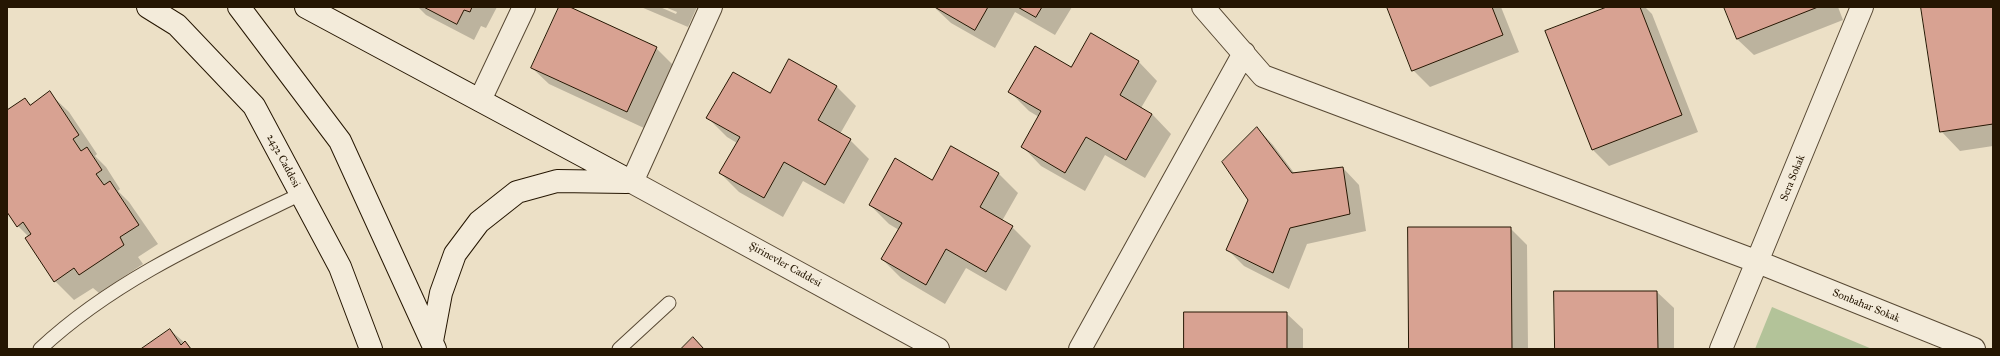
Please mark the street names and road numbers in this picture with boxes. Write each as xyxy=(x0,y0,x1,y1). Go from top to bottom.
street label: 2432 Caddesi xyxy=(263,132,303,190)
street label: Sera Sokak xyxy=(1778,153,1808,203)
street label: Şirinevler Caddesi xyxy=(746,240,824,290)
street label: Sonbahar Sokak xyxy=(1830,286,1902,326)

